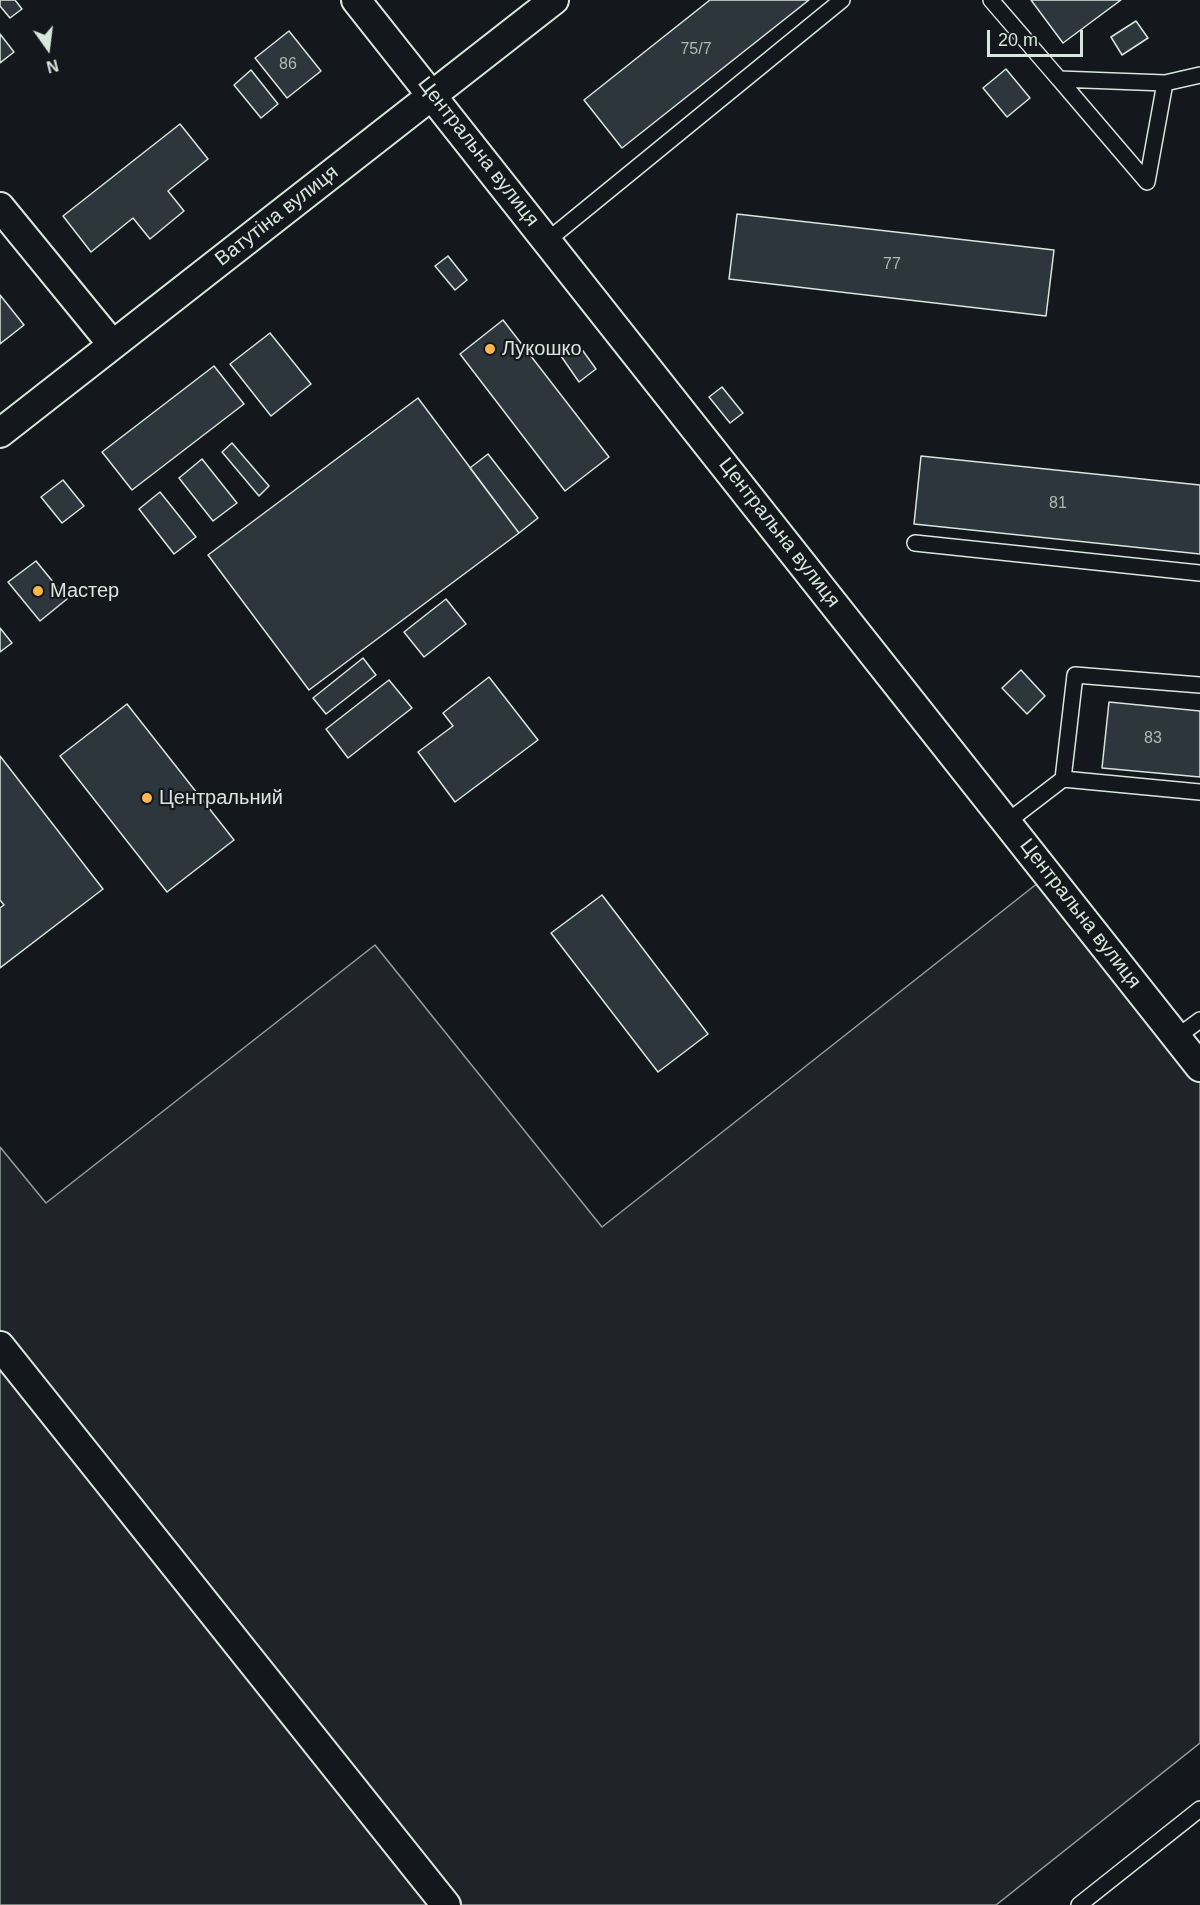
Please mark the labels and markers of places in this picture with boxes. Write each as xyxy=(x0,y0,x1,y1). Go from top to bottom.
place label: Лукошко xyxy=(502,337,582,361)
marker: Лукошко xyxy=(483,342,497,356)
place label: Мастер xyxy=(50,579,119,603)
marker: Мастер xyxy=(31,584,45,598)
place label: Центральний xyxy=(159,786,283,810)
marker: Центральний xyxy=(140,791,154,805)

